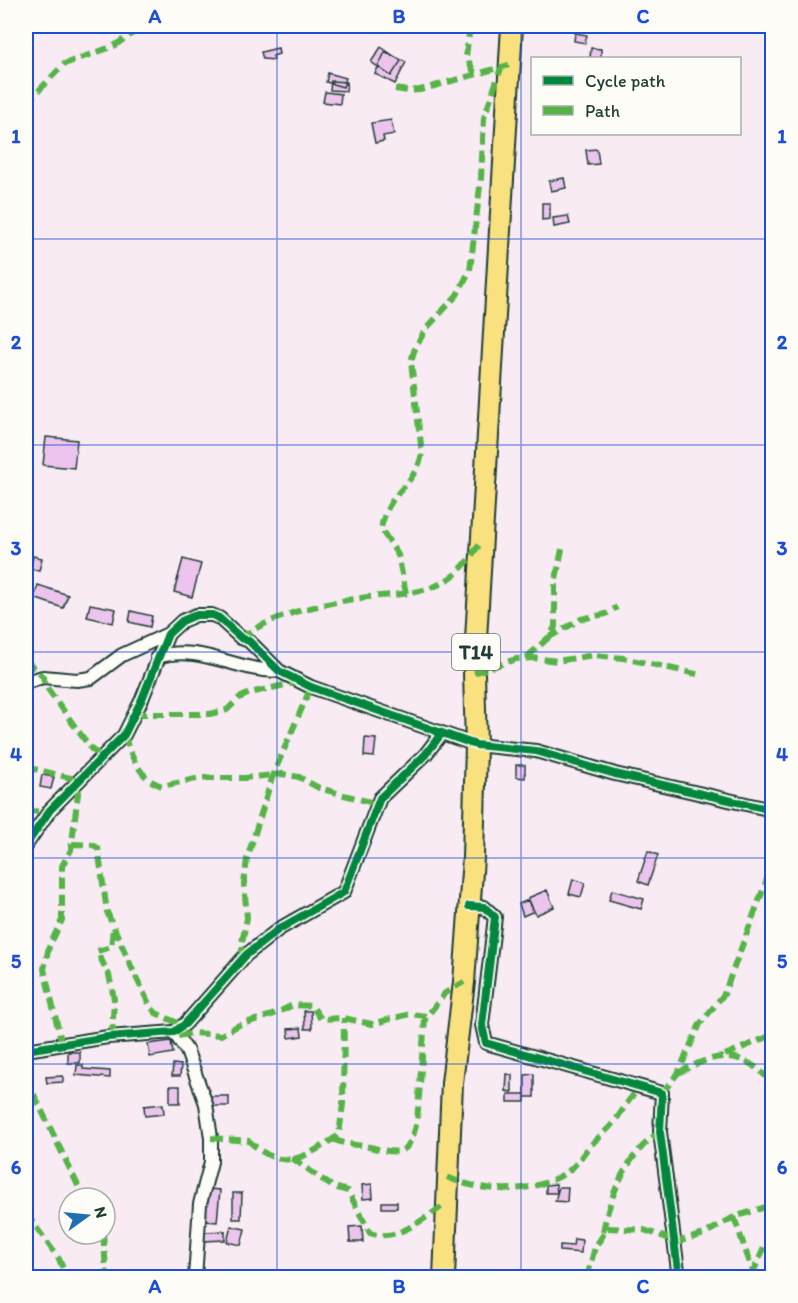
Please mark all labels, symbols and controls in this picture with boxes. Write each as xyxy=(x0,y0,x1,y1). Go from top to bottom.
text: A xyxy=(148,4,162,28)
text: B xyxy=(393,4,406,28)
text: C xyxy=(637,4,650,28)
legend xyxy=(531,57,741,135)
text: Cycle path xyxy=(585,70,666,92)
text: Path xyxy=(585,100,620,122)
text: 1 xyxy=(11,124,21,148)
text: 1 xyxy=(777,124,787,148)
text: 2 xyxy=(11,330,22,354)
text: 2 xyxy=(777,330,788,354)
text: 3 xyxy=(11,536,22,560)
text: 3 xyxy=(777,536,788,560)
road number: T14 xyxy=(452,634,500,670)
text: 4 xyxy=(10,742,22,766)
text: 4 xyxy=(776,742,788,766)
text: 5 xyxy=(11,949,22,973)
text: 5 xyxy=(777,949,788,973)
text: 6 xyxy=(11,1155,22,1179)
text: 6 xyxy=(777,1155,788,1179)
north arrow xyxy=(57,1186,117,1246)
text: N xyxy=(90,1205,112,1220)
text: A xyxy=(148,1274,162,1298)
text: B xyxy=(393,1274,406,1298)
text: C xyxy=(637,1274,650,1298)

